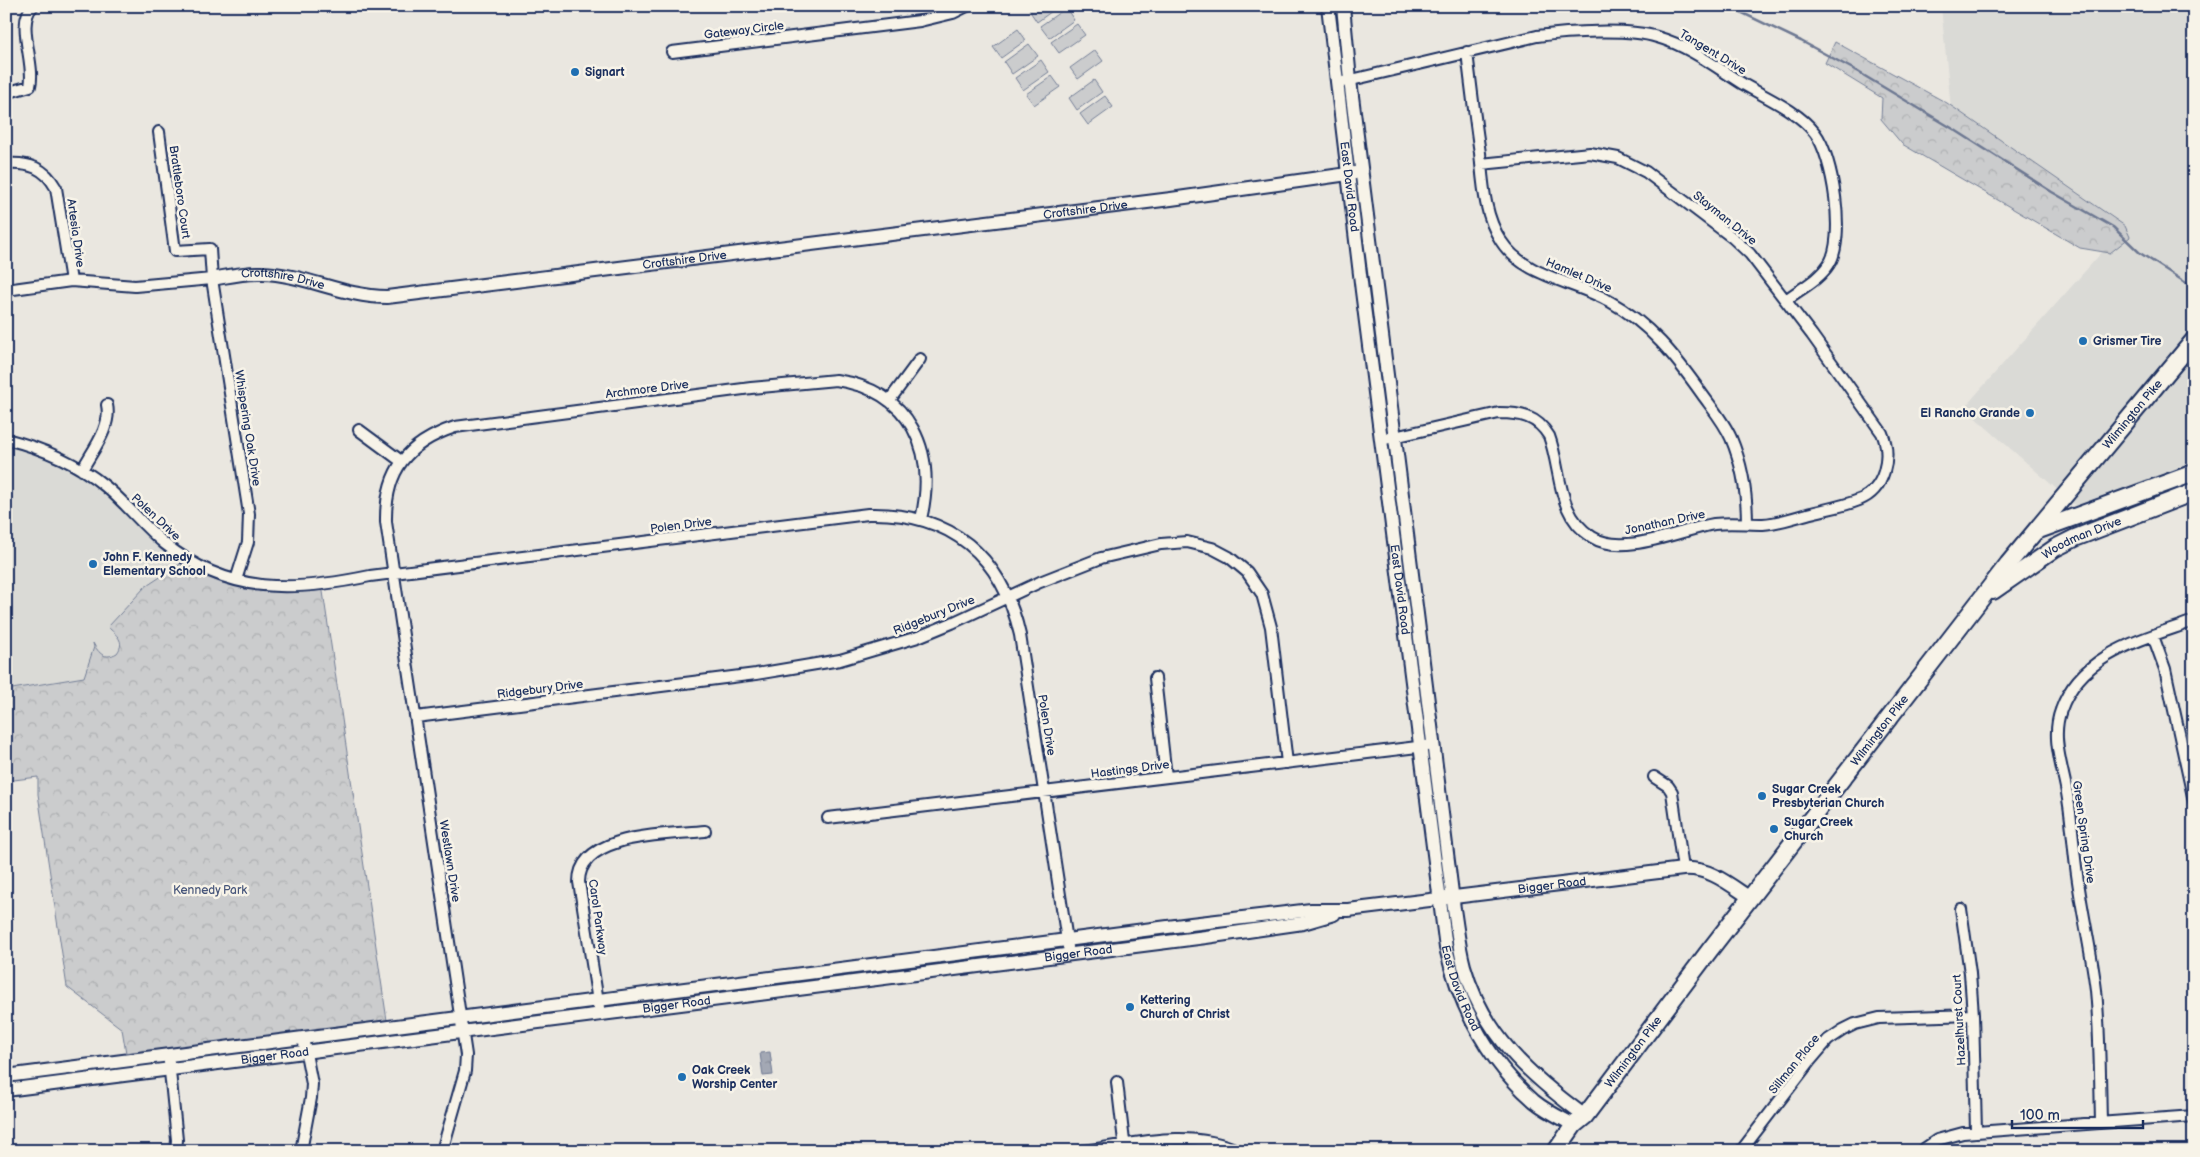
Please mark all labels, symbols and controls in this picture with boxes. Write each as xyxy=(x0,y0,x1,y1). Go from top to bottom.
street label: Gateway Circle xyxy=(703,18,785,43)
street label: Tangent Drive xyxy=(1677,27,1749,78)
place label: Signart xyxy=(585,65,625,80)
marker: Signart xyxy=(569,66,581,78)
street label: East David Road xyxy=(1336,141,1362,233)
street label: Brattleboro Court xyxy=(166,144,194,240)
street label: Stayman Drive xyxy=(1690,188,1760,249)
street label: Croftshire Drive xyxy=(1042,197,1129,223)
street label: Artesia Drive xyxy=(63,198,88,268)
street label: Croftshire Drive xyxy=(642,248,728,273)
street label: Hamlet Drive xyxy=(1543,255,1614,296)
street label: Croftshire Drive xyxy=(240,266,326,293)
place label: Grismer Tire xyxy=(2093,334,2161,349)
marker: Grismer Tire xyxy=(2077,335,2089,347)
street label: Whispering Oak Drive xyxy=(231,369,264,487)
street label: Archmore Drive xyxy=(605,377,690,402)
street label: Wilmington Pike xyxy=(2100,377,2166,452)
place label: El Rancho Grande xyxy=(1920,406,2020,421)
marker: El Rancho Grande xyxy=(2024,407,2036,419)
street label: Polen Drive xyxy=(128,491,183,544)
street label: Jonathan Drive xyxy=(1624,507,1707,538)
street label: Polen Drive xyxy=(649,514,713,537)
street label: Woodman Drive xyxy=(2039,514,2124,563)
street label: East David Road xyxy=(1386,544,1413,636)
place label: John F. Kennedy Elementary School xyxy=(103,550,206,579)
marker: John F. Kennedy Elementary School xyxy=(87,558,99,570)
street label: Ridgebury Drive xyxy=(891,592,977,639)
street label: Ridgebury Drive xyxy=(496,677,584,702)
street label: Wilmington Pike xyxy=(1848,692,1912,769)
street label: Polen Drive xyxy=(1034,693,1059,757)
street label: Hastings Drive xyxy=(1090,757,1170,782)
street label: Green Spring Drive xyxy=(2069,780,2098,884)
place label: Sugar Creek Presbyterian Church xyxy=(1772,782,1884,811)
marker: Sugar Creek Presbyterian Church xyxy=(1756,790,1768,802)
place label: Sugar Creek Church xyxy=(1784,815,1854,844)
street label: Westlawn Drive xyxy=(436,819,463,903)
marker: Sugar Creek Church xyxy=(1768,823,1780,835)
street label: Bigger Road xyxy=(1517,874,1587,897)
street label: Carol Parkway xyxy=(585,878,610,957)
park label: Kennedy Park xyxy=(173,883,247,898)
street label: Bigger Road xyxy=(1043,942,1114,966)
street label: East David Road xyxy=(1438,944,1483,1034)
street label: Hazelhurst Court xyxy=(1950,974,1969,1066)
street label: Bigger Road xyxy=(642,993,712,1017)
place label: Kettering Church of Christ xyxy=(1140,993,1230,1022)
marker: Kettering Church of Christ xyxy=(1124,1001,1136,1013)
street label: Wilmington Pike xyxy=(1602,1013,1665,1091)
street label: Sillman Place xyxy=(1766,1031,1823,1097)
street label: Bigger Road xyxy=(240,1044,310,1068)
place label: Oak Creek Worship Center xyxy=(692,1063,777,1092)
marker: Oak Creek Worship Center xyxy=(676,1071,688,1083)
scale bar xyxy=(2012,1097,2144,1129)
text: 100 m xyxy=(2020,1106,2060,1125)

